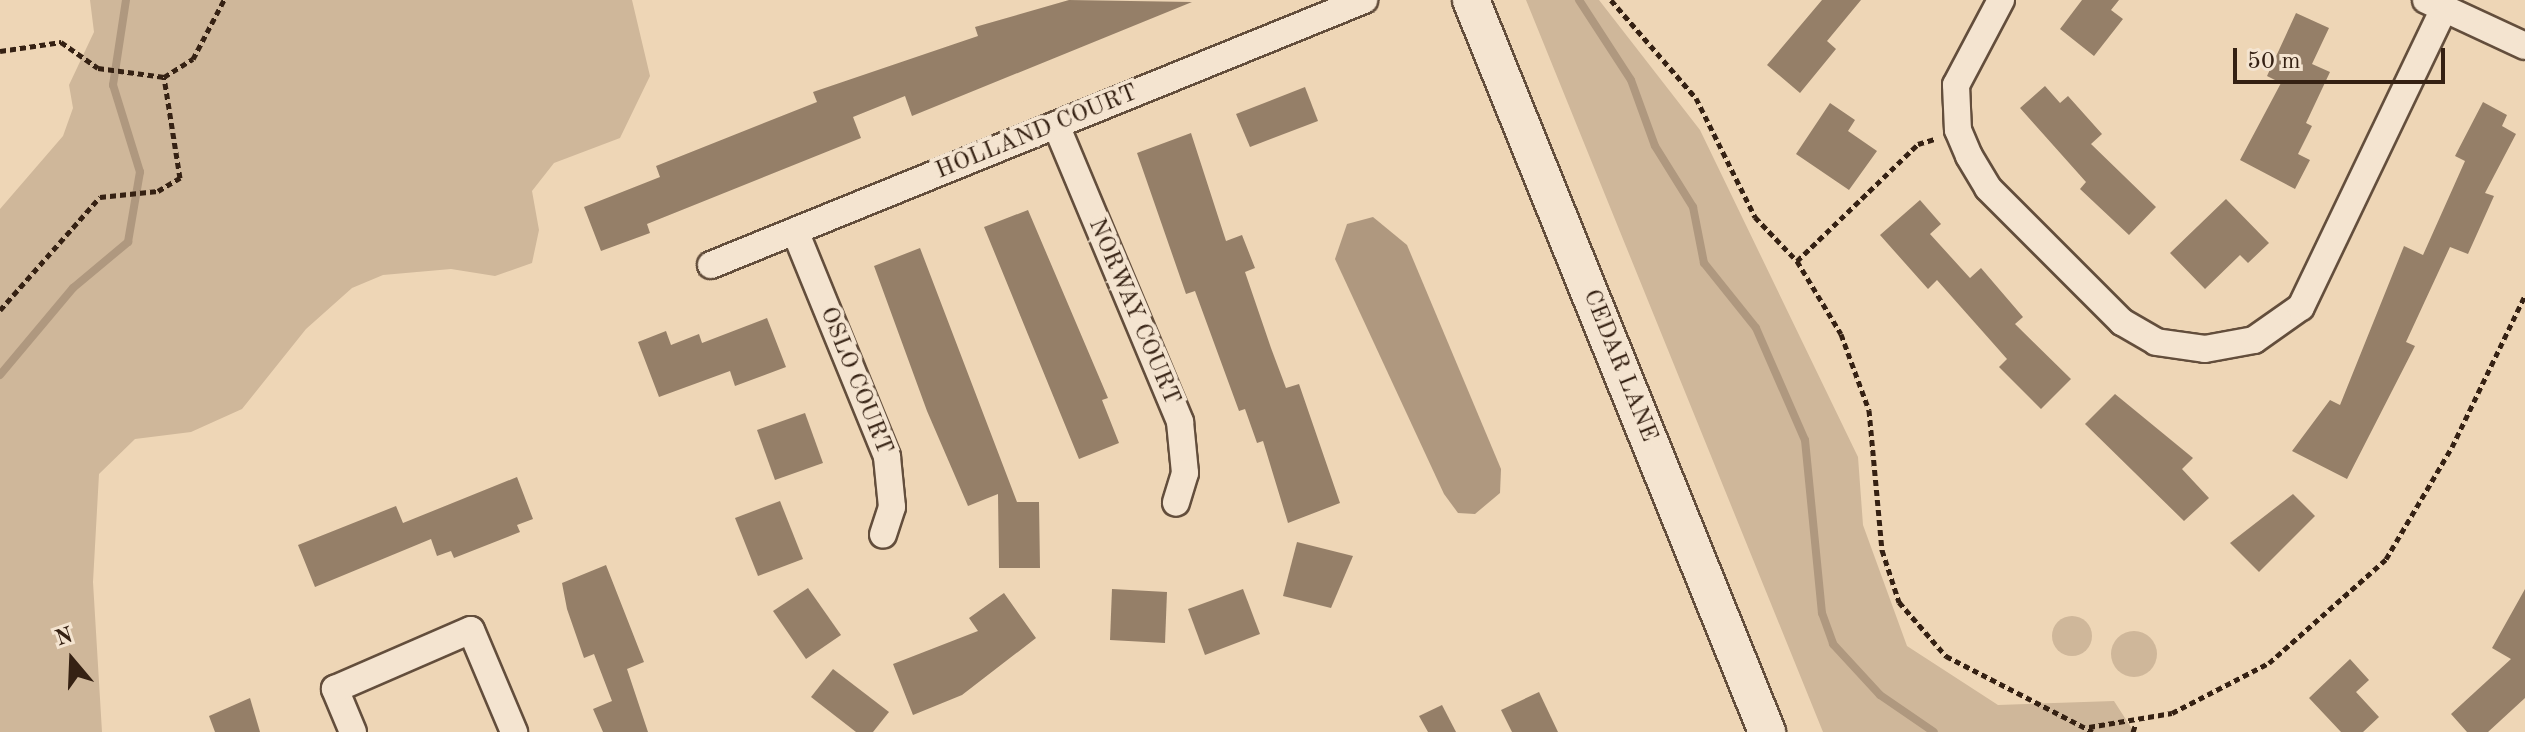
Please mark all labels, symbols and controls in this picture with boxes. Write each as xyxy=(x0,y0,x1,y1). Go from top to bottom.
scale bar xyxy=(2237,32,2449,82)
text: 50 m xyxy=(2247,50,2301,74)
street label: HOLLAND COURT xyxy=(932,79,1142,187)
street label: NORWAY COURT xyxy=(1081,215,1185,409)
street label: CEDAR LANE xyxy=(1575,286,1663,446)
street label: OSLO COURT xyxy=(812,303,898,459)
north arrow xyxy=(32,620,112,700)
text: N xyxy=(53,624,76,650)

